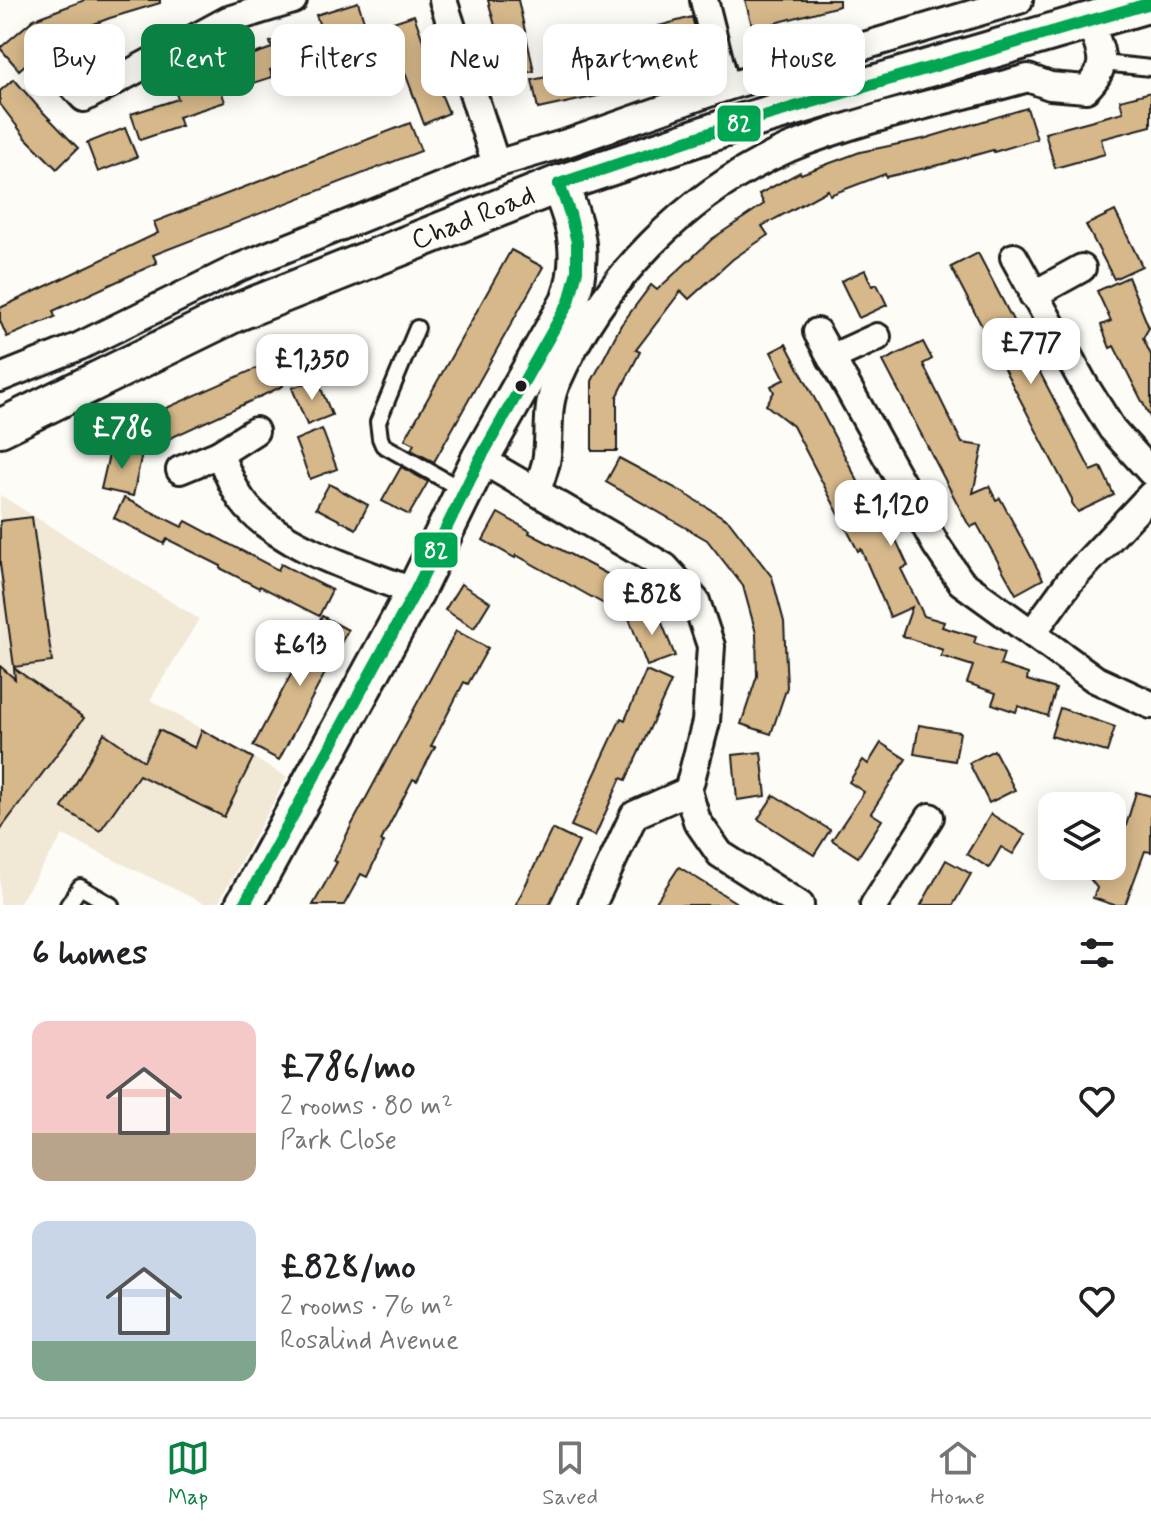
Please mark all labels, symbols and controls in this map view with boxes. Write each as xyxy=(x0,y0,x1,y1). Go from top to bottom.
chip: Buy xyxy=(24,24,125,96)
chip: Rent xyxy=(141,24,255,96)
chip: Filters xyxy=(271,24,405,96)
chip: New xyxy=(421,24,527,96)
chip: Apartment xyxy=(543,24,727,96)
chip: House xyxy=(743,24,865,96)
line badge: 82 xyxy=(716,104,762,143)
text: 82 xyxy=(727,111,751,139)
street label: Chad Road xyxy=(406,177,540,259)
pin: £777 xyxy=(984,318,1078,386)
text: £777 xyxy=(1000,327,1062,361)
pin: £1,350 xyxy=(247,334,377,402)
text: £1,350 xyxy=(274,343,350,377)
unlabelled marker xyxy=(513,378,529,394)
pin: £786 xyxy=(75,403,169,471)
text: £786 xyxy=(92,412,152,446)
pin: £1,120 xyxy=(826,480,956,548)
text: £1,120 xyxy=(853,489,929,523)
line badge: 82 xyxy=(413,531,459,569)
text: 82 xyxy=(424,538,448,566)
pin: £828 xyxy=(605,569,699,637)
text: £828 xyxy=(622,578,682,612)
pin: £613 xyxy=(253,620,347,688)
text: £613 xyxy=(273,629,327,663)
map controls xyxy=(1038,792,1126,880)
button: layers xyxy=(1038,792,1126,880)
text: 6 homes xyxy=(32,931,147,976)
icon: filters xyxy=(1075,931,1119,975)
text: £786/mo xyxy=(280,1045,416,1090)
icon: home xyxy=(96,1053,192,1149)
icon: heart xyxy=(1075,1079,1119,1123)
text: 2 rooms · 80 m² xyxy=(280,1090,453,1124)
text: Park Close xyxy=(280,1124,397,1158)
text: £828/mo xyxy=(280,1245,416,1290)
icon: home xyxy=(96,1253,192,1349)
icon: heart xyxy=(1075,1279,1119,1323)
text: 2 rooms · 76 m² xyxy=(280,1290,453,1324)
text: Rosalind Avenue xyxy=(280,1324,459,1358)
tab: Map xyxy=(166,1436,210,1512)
tab: Saved xyxy=(542,1436,598,1512)
tab: Home xyxy=(930,1436,985,1512)

